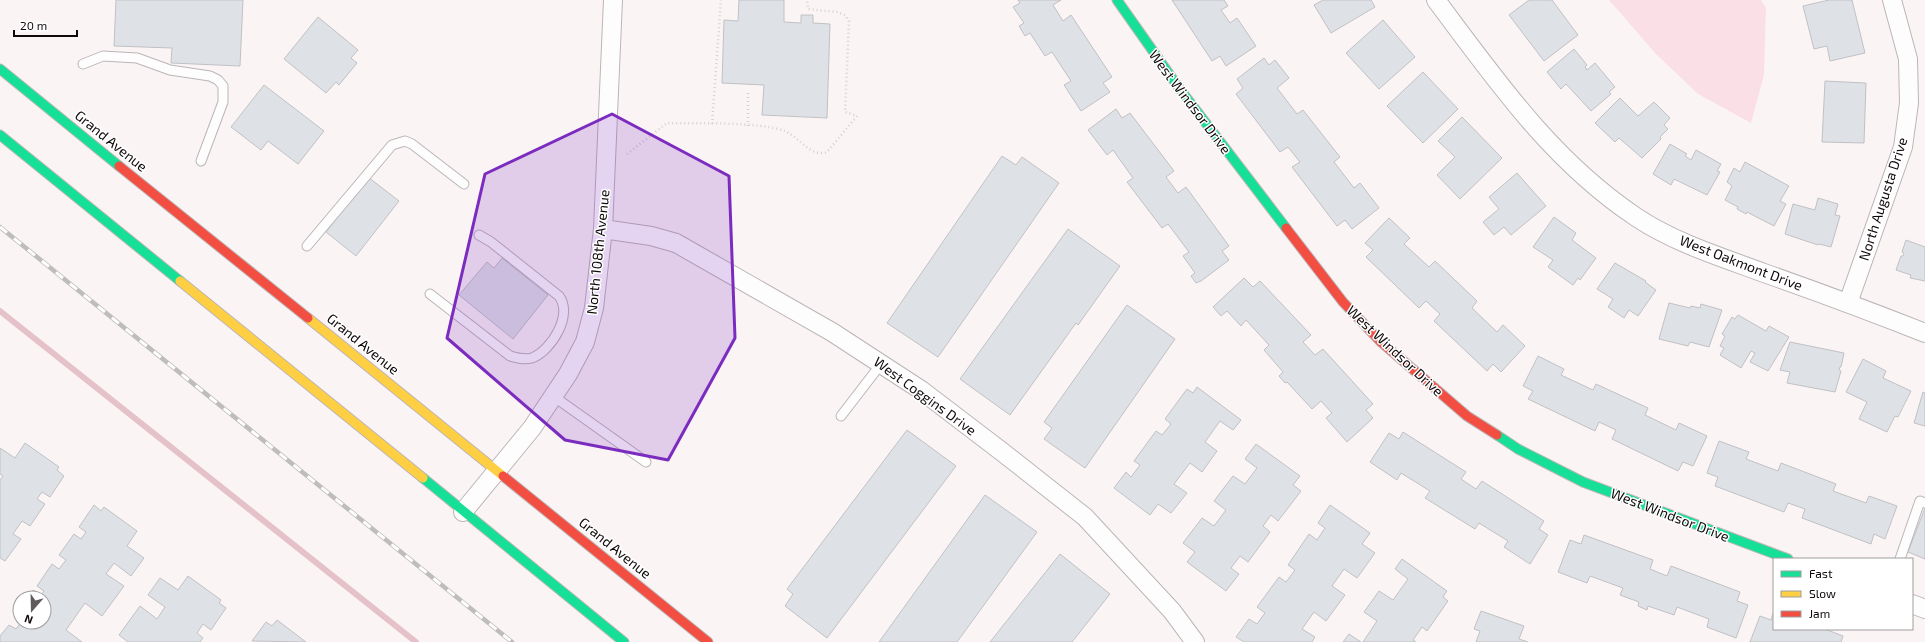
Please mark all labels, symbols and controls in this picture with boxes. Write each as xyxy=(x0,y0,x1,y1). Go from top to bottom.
scale bar xyxy=(14,12,77,38)
text: 20 m xyxy=(20,18,47,32)
street label: West Windsor Drive xyxy=(1146,46,1235,157)
street label: Grand Avenue xyxy=(72,106,151,175)
street label: North Augusta Drive xyxy=(1855,135,1910,263)
street label: North 108th Avenue xyxy=(582,189,613,315)
street label: West Oakmont Drive xyxy=(1677,231,1805,294)
street label: West Windsor Drive xyxy=(1344,302,1447,400)
street label: Grand Avenue xyxy=(324,309,403,378)
street label: West Coggins Drive xyxy=(871,353,980,439)
street label: West Windsor Drive xyxy=(1609,484,1732,545)
street label: Grand Avenue xyxy=(576,513,655,582)
legend xyxy=(1773,558,1913,630)
text: Fast xyxy=(1809,566,1833,580)
text: Slow xyxy=(1809,586,1836,600)
north arrow xyxy=(12,590,52,630)
text: Jam xyxy=(1809,606,1830,620)
text: N xyxy=(22,612,34,627)

